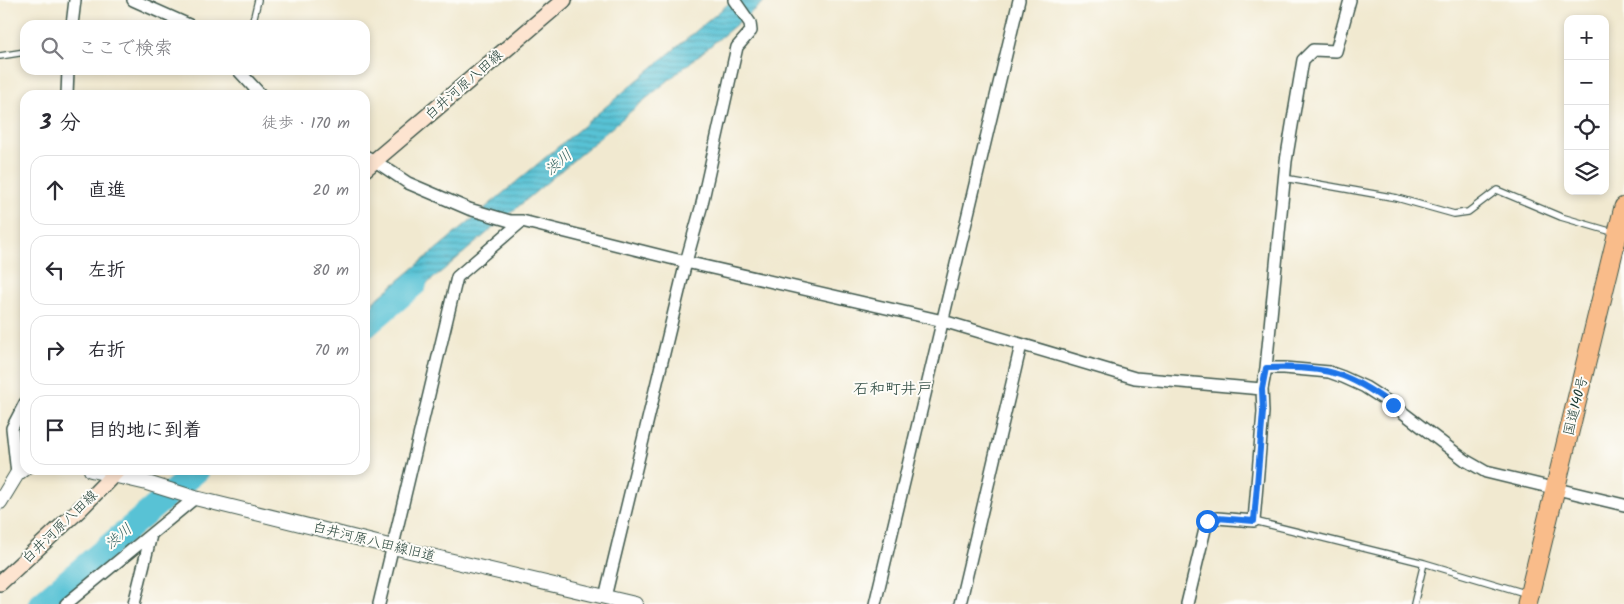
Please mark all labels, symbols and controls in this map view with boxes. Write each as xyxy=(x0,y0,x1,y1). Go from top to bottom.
map controls xyxy=(1564,15,1609,195)
button: + xyxy=(1564,15,1609,60)
search box xyxy=(20,20,370,75)
icon: search xyxy=(38,34,66,62)
text: ここで検索 xyxy=(78,34,173,64)
street label: 白井河原八田線 xyxy=(420,45,508,125)
button: − xyxy=(1564,60,1609,105)
button: locate xyxy=(1564,105,1609,150)
text: 3 分 xyxy=(40,107,81,140)
text: 徒歩 · 170 m xyxy=(262,111,350,136)
water label: 渋川 xyxy=(540,144,578,182)
button: layers xyxy=(1564,150,1609,195)
icon: ahead xyxy=(41,176,69,204)
text: 直進 xyxy=(88,176,126,206)
text: 20 m xyxy=(313,178,349,203)
icon: left xyxy=(41,256,69,284)
text: 左折 xyxy=(88,256,126,286)
text: 80 m xyxy=(312,258,349,283)
icon: right xyxy=(41,336,69,364)
text: 右折 xyxy=(88,336,126,366)
text: 70 m xyxy=(314,338,349,363)
street label: 国道140号 xyxy=(1558,374,1594,438)
district label: 石和町井戸 xyxy=(853,377,933,402)
route end xyxy=(1382,394,1405,417)
icon: arrive xyxy=(41,416,69,444)
text: 目的地に到着 xyxy=(88,416,202,446)
street label: 白井河原八田線 xyxy=(17,485,103,569)
route start xyxy=(1196,510,1219,533)
street label: 白井河原八田線旧道 xyxy=(310,516,438,568)
water label: 渋川 xyxy=(100,518,138,556)

